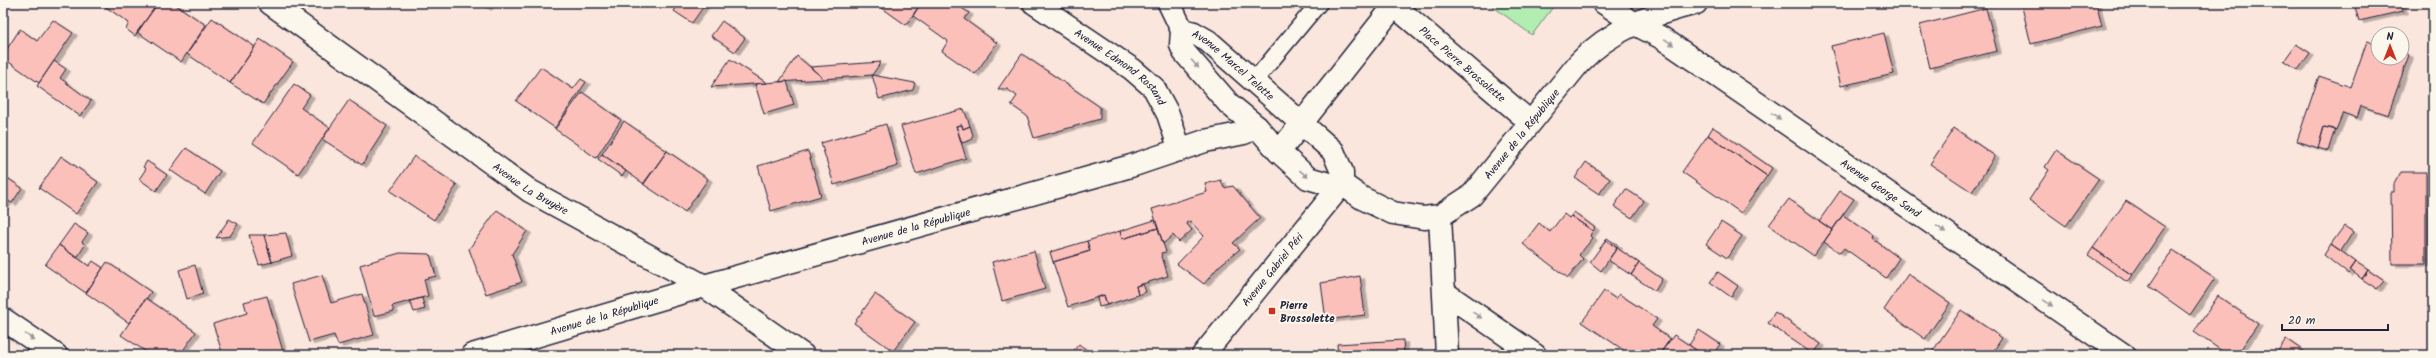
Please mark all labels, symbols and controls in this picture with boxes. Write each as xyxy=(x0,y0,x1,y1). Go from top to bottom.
street label: Place Pierre Brossolette xyxy=(1414,22,1509,107)
street label: Avenue Edmond Rostand xyxy=(1070,24,1170,109)
street label: Avenue Marcel Telotte xyxy=(1188,26,1278,105)
north arrow xyxy=(2370,26,2410,66)
text: N xyxy=(2387,28,2394,46)
one-way arrow xyxy=(1664,38,1674,46)
one-way arrow xyxy=(1190,59,1200,69)
street label: Avenue de la République xyxy=(1480,85,1565,184)
one-way arrow xyxy=(1771,112,1781,120)
street label: Avenue George Sand xyxy=(1836,155,1924,223)
street label: Avenue La Bruyère xyxy=(488,159,571,220)
one-way arrow xyxy=(1299,170,1310,178)
street label: Avenue de la République xyxy=(859,204,973,251)
one-way arrow xyxy=(1936,225,1946,233)
street label: Avenue Gabriel Péri xyxy=(1238,229,1309,311)
street label: Avenue de la République xyxy=(548,292,661,341)
place label: Pierre Brossolette xyxy=(1280,297,1335,328)
one-way arrow xyxy=(2043,299,2053,307)
marker: Pierre Brossolette xyxy=(1267,306,1277,316)
scale bar xyxy=(2282,306,2388,332)
one-way arrow xyxy=(1472,311,1482,319)
text: 20 m xyxy=(2288,311,2316,330)
one-way arrow xyxy=(24,333,35,341)

